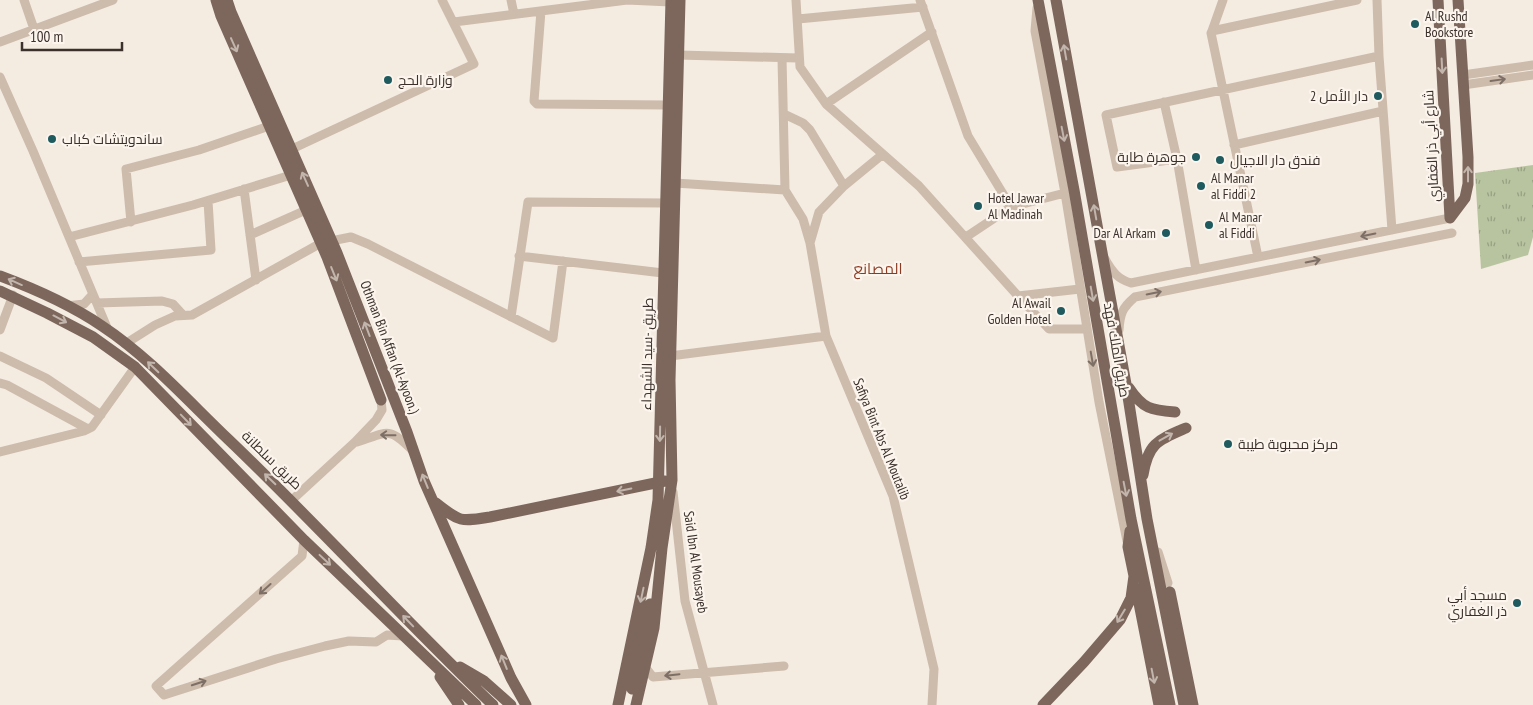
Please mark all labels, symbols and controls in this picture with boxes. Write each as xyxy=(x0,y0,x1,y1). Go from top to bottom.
place label: Al Rushd Bookstore xyxy=(1425,7,1473,41)
marker: Al Rushd Bookstore xyxy=(1409,18,1421,30)
scale bar xyxy=(22,20,122,52)
text: 100 m xyxy=(30,27,63,46)
one-way arrow xyxy=(229,37,239,52)
one-way arrow xyxy=(1060,45,1070,61)
one-way arrow xyxy=(1437,58,1447,74)
place label: وزارة الحج xyxy=(398,71,453,89)
marker: وزارة الحج xyxy=(382,74,394,86)
one-way arrow xyxy=(1490,75,1506,85)
place label: دار الأمل 2 xyxy=(1310,87,1368,105)
street label: شارع أبي ذر الغفاري xyxy=(1419,89,1446,202)
marker: دار الأمل 2 xyxy=(1372,90,1384,102)
one-way arrow xyxy=(1059,126,1069,142)
place label: ساندويتشات كباب xyxy=(62,130,163,148)
marker: ساندويتشات كباب xyxy=(46,133,58,145)
place label: جوهرة طابة xyxy=(1117,148,1186,166)
marker: جوهرة طابة xyxy=(1190,151,1202,163)
place label: فندق دار الاجيال xyxy=(1230,151,1320,169)
marker: فندق دار الاجيال xyxy=(1214,154,1226,166)
one-way arrow xyxy=(1463,167,1473,183)
place label: Al Manar al Fiddi 2 xyxy=(1211,169,1256,203)
one-way arrow xyxy=(299,172,309,187)
marker: Al Manar al Fiddi 2 xyxy=(1195,180,1207,192)
place label: Hotel Jawar Al Madinah xyxy=(988,189,1044,223)
marker: Hotel Jawar Al Madinah xyxy=(972,200,984,212)
one-way arrow xyxy=(1089,204,1099,220)
place label: Al Manar al Fiddi xyxy=(1219,208,1262,242)
marker: Al Manar al Fiddi xyxy=(1203,219,1215,231)
place label: Dar Al Arkam xyxy=(1094,224,1156,242)
marker: Dar Al Arkam xyxy=(1160,227,1172,239)
one-way arrow xyxy=(1361,230,1377,240)
one-way arrow xyxy=(1305,256,1321,265)
district label: المصانع xyxy=(854,259,902,280)
one-way arrow xyxy=(330,266,339,281)
one-way arrow xyxy=(8,277,23,287)
street label: Othman Bin Affan (Al-Ayoon.) xyxy=(356,278,424,417)
one-way arrow xyxy=(1087,286,1097,302)
one-way arrow xyxy=(1146,288,1162,297)
place label: Al Awail Golden Hotel xyxy=(988,294,1052,328)
street label: طريق -سيد الشهداء xyxy=(637,297,657,411)
street label: طريق الملك فهد xyxy=(1100,301,1134,399)
marker: Al Awail Golden Hotel xyxy=(1055,305,1067,317)
one-way arrow xyxy=(52,315,66,325)
one-way arrow xyxy=(362,322,371,337)
one-way arrow xyxy=(1087,350,1097,366)
one-way arrow xyxy=(146,361,159,373)
street label: Safiya Bint Abs Al Moutalib xyxy=(849,376,915,502)
one-way arrow xyxy=(180,414,192,426)
one-way arrow xyxy=(655,425,665,441)
street label: طريق سلطانة xyxy=(238,427,306,493)
one-way arrow xyxy=(381,430,397,440)
one-way arrow xyxy=(1159,432,1174,442)
place label: مركز محبوبة طيبة xyxy=(1238,435,1338,453)
marker: مركز محبوبة طيبة xyxy=(1222,438,1234,450)
one-way arrow xyxy=(264,473,276,485)
one-way arrow xyxy=(420,474,429,489)
one-way arrow xyxy=(1121,480,1131,496)
one-way arrow xyxy=(616,485,632,495)
street label: Said Ibn Al Mousayeb xyxy=(680,510,712,614)
one-way arrow xyxy=(319,554,332,566)
one-way arrow xyxy=(258,583,271,595)
one-way arrow xyxy=(636,586,646,602)
place label: مسجد أبي ذر الغفاري xyxy=(1447,586,1507,623)
marker: مسجد أبي ذر الغفاري xyxy=(1511,597,1523,609)
one-way arrow xyxy=(1116,609,1126,623)
one-way arrow xyxy=(402,614,414,627)
one-way arrow xyxy=(499,655,508,670)
one-way arrow xyxy=(1149,667,1159,683)
one-way arrow xyxy=(665,670,681,680)
one-way arrow xyxy=(191,678,207,688)

